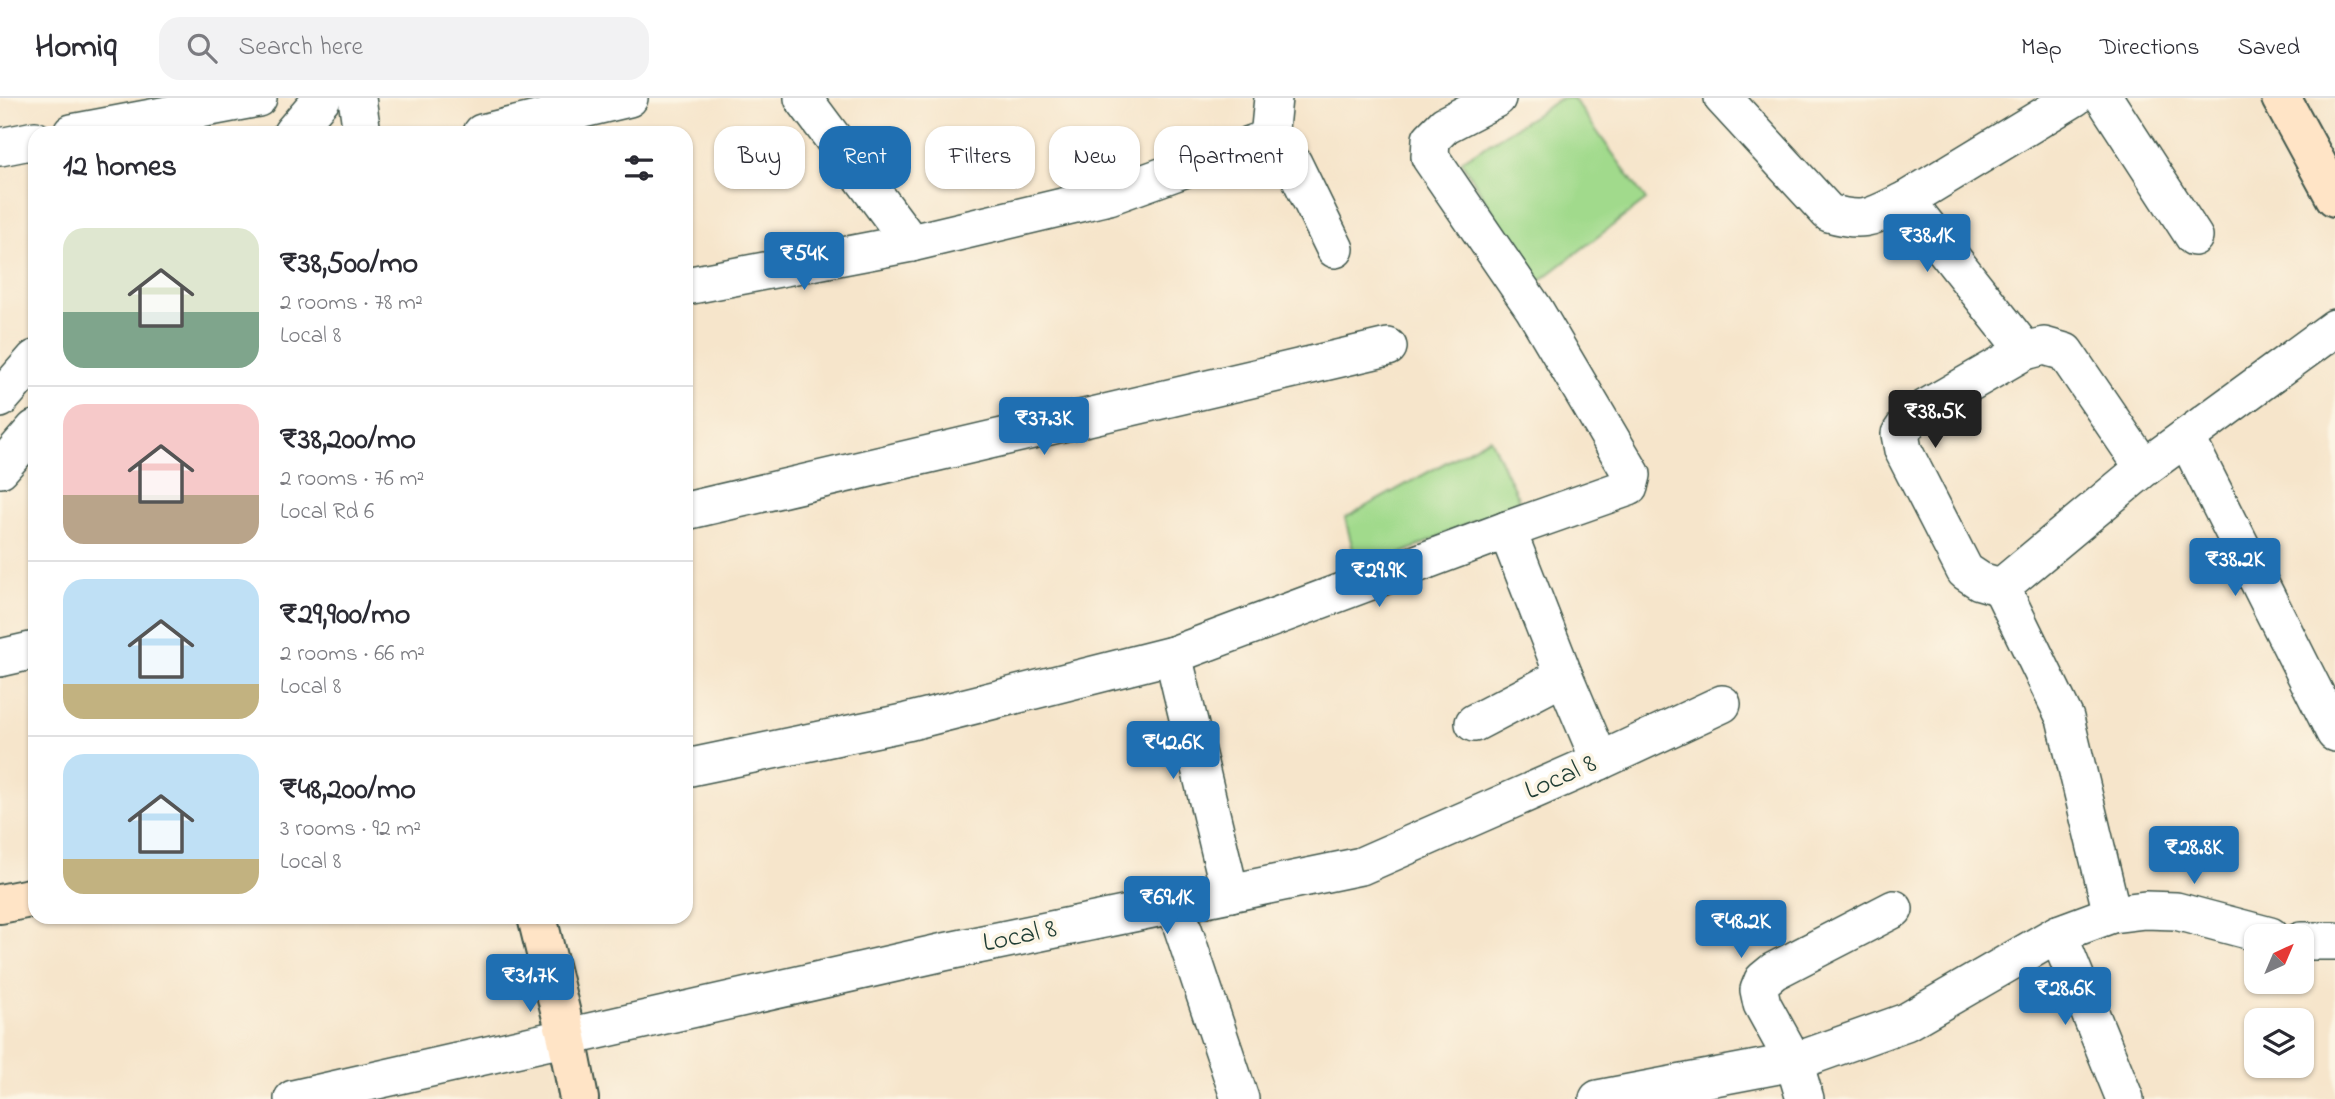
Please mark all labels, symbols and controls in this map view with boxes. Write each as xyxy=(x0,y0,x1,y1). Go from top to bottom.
search box xyxy=(159,17,649,80)
text: Homiq xyxy=(35,24,117,72)
icon: search xyxy=(183,29,221,67)
text: Search here xyxy=(239,29,363,67)
text: Map xyxy=(2021,31,2062,66)
text: Directions xyxy=(2100,31,2199,66)
text: Saved xyxy=(2237,31,2300,66)
chip: Buy xyxy=(714,126,805,189)
chip: Rent xyxy=(819,126,911,189)
chip: Filters xyxy=(925,126,1035,189)
chip: New xyxy=(1049,126,1140,189)
chip: Apartment xyxy=(1154,126,1308,189)
text: 12 homes xyxy=(63,146,177,190)
icon: filters xyxy=(620,149,658,187)
pin: ₹38.1K xyxy=(1870,214,1984,274)
text: ₹38.1K xyxy=(1899,220,1955,253)
pin: ₹54K xyxy=(763,232,845,292)
text: ₹54K xyxy=(780,238,828,271)
text: ₹38,500/mo xyxy=(280,243,418,287)
icon: home xyxy=(119,256,203,340)
text: 2 rooms · 78 m² xyxy=(280,287,423,320)
text: Local 8 xyxy=(280,320,341,353)
pin: ₹38.5K xyxy=(1878,390,1992,450)
text: ₹38.5K xyxy=(1905,396,1965,429)
pin: ₹37.3K xyxy=(987,398,1101,457)
text: ₹37.3K xyxy=(1015,403,1073,436)
text: ₹38,200/mo xyxy=(280,419,416,463)
icon: home xyxy=(119,432,203,516)
text: 2 rooms · 76 m² xyxy=(280,463,424,496)
text: Local Rd 6 xyxy=(280,496,374,529)
pin: ₹38.2K xyxy=(2178,538,2292,598)
text: ₹38.2K xyxy=(2205,544,2265,577)
pin: ₹29.9K xyxy=(1322,550,1436,609)
text: ₹29.9K xyxy=(1352,555,1406,588)
text: ₹29,900/mo xyxy=(280,594,410,638)
icon: home xyxy=(119,607,203,691)
text: 2 rooms · 66 m² xyxy=(280,638,425,671)
text: Local 8 xyxy=(280,671,341,704)
pin: ₹42.6K xyxy=(1116,722,1230,781)
text: ₹42.6K xyxy=(1143,727,1203,760)
street label: Local 8 xyxy=(1519,744,1603,812)
text: ₹48,200/mo xyxy=(280,769,416,813)
icon: home xyxy=(119,782,203,866)
text: 3 rooms · 92 m² xyxy=(280,813,421,846)
pin: ₹28.8K xyxy=(2137,826,2251,886)
text: ₹28.8K xyxy=(2165,832,2223,865)
text: Local 8 xyxy=(280,846,341,879)
pin: ₹69.1K xyxy=(1110,876,1224,936)
text: ₹69.1K xyxy=(1140,882,1194,915)
pin: ₹48.2K xyxy=(1684,900,1798,960)
text: ₹48.2K xyxy=(1711,906,1771,939)
street label: Local 8 xyxy=(979,909,1061,965)
north arrow xyxy=(2244,924,2314,994)
map controls xyxy=(2244,924,2314,1078)
pin: ₹31.7K xyxy=(473,954,587,1014)
text: ₹31.7K xyxy=(502,960,558,993)
pin: ₹28.6K xyxy=(2008,968,2122,1027)
text: ₹28.6K xyxy=(2035,973,2095,1006)
button: layers xyxy=(2244,1008,2314,1078)

